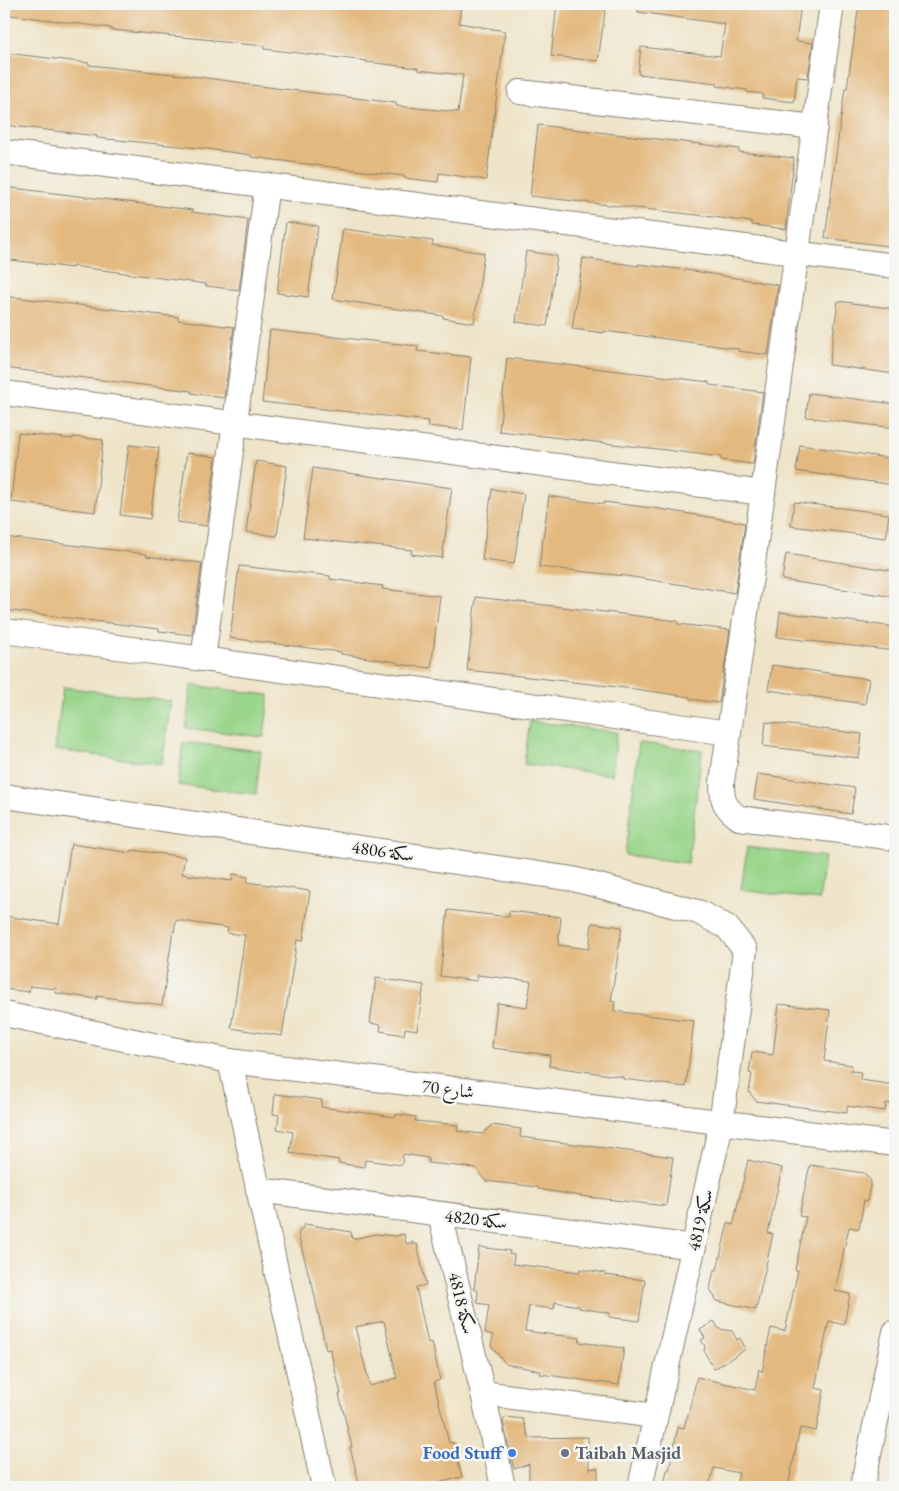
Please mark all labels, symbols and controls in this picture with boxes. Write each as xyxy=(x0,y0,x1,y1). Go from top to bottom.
street label: سكة 4806 xyxy=(350,835,416,866)
street label: شارع 70 xyxy=(420,1074,475,1107)
street label: سكة 4819 xyxy=(681,1187,718,1253)
street label: سكة 4820 xyxy=(444,1203,509,1234)
street label: سكة 4818 xyxy=(444,1270,481,1336)
place label: Food Stuff xyxy=(423,1441,504,1464)
place label: Taibah Masjid xyxy=(575,1441,681,1464)
marker: Food Stuff xyxy=(506,1447,518,1459)
marker: Taibah Masjid xyxy=(559,1447,571,1459)

